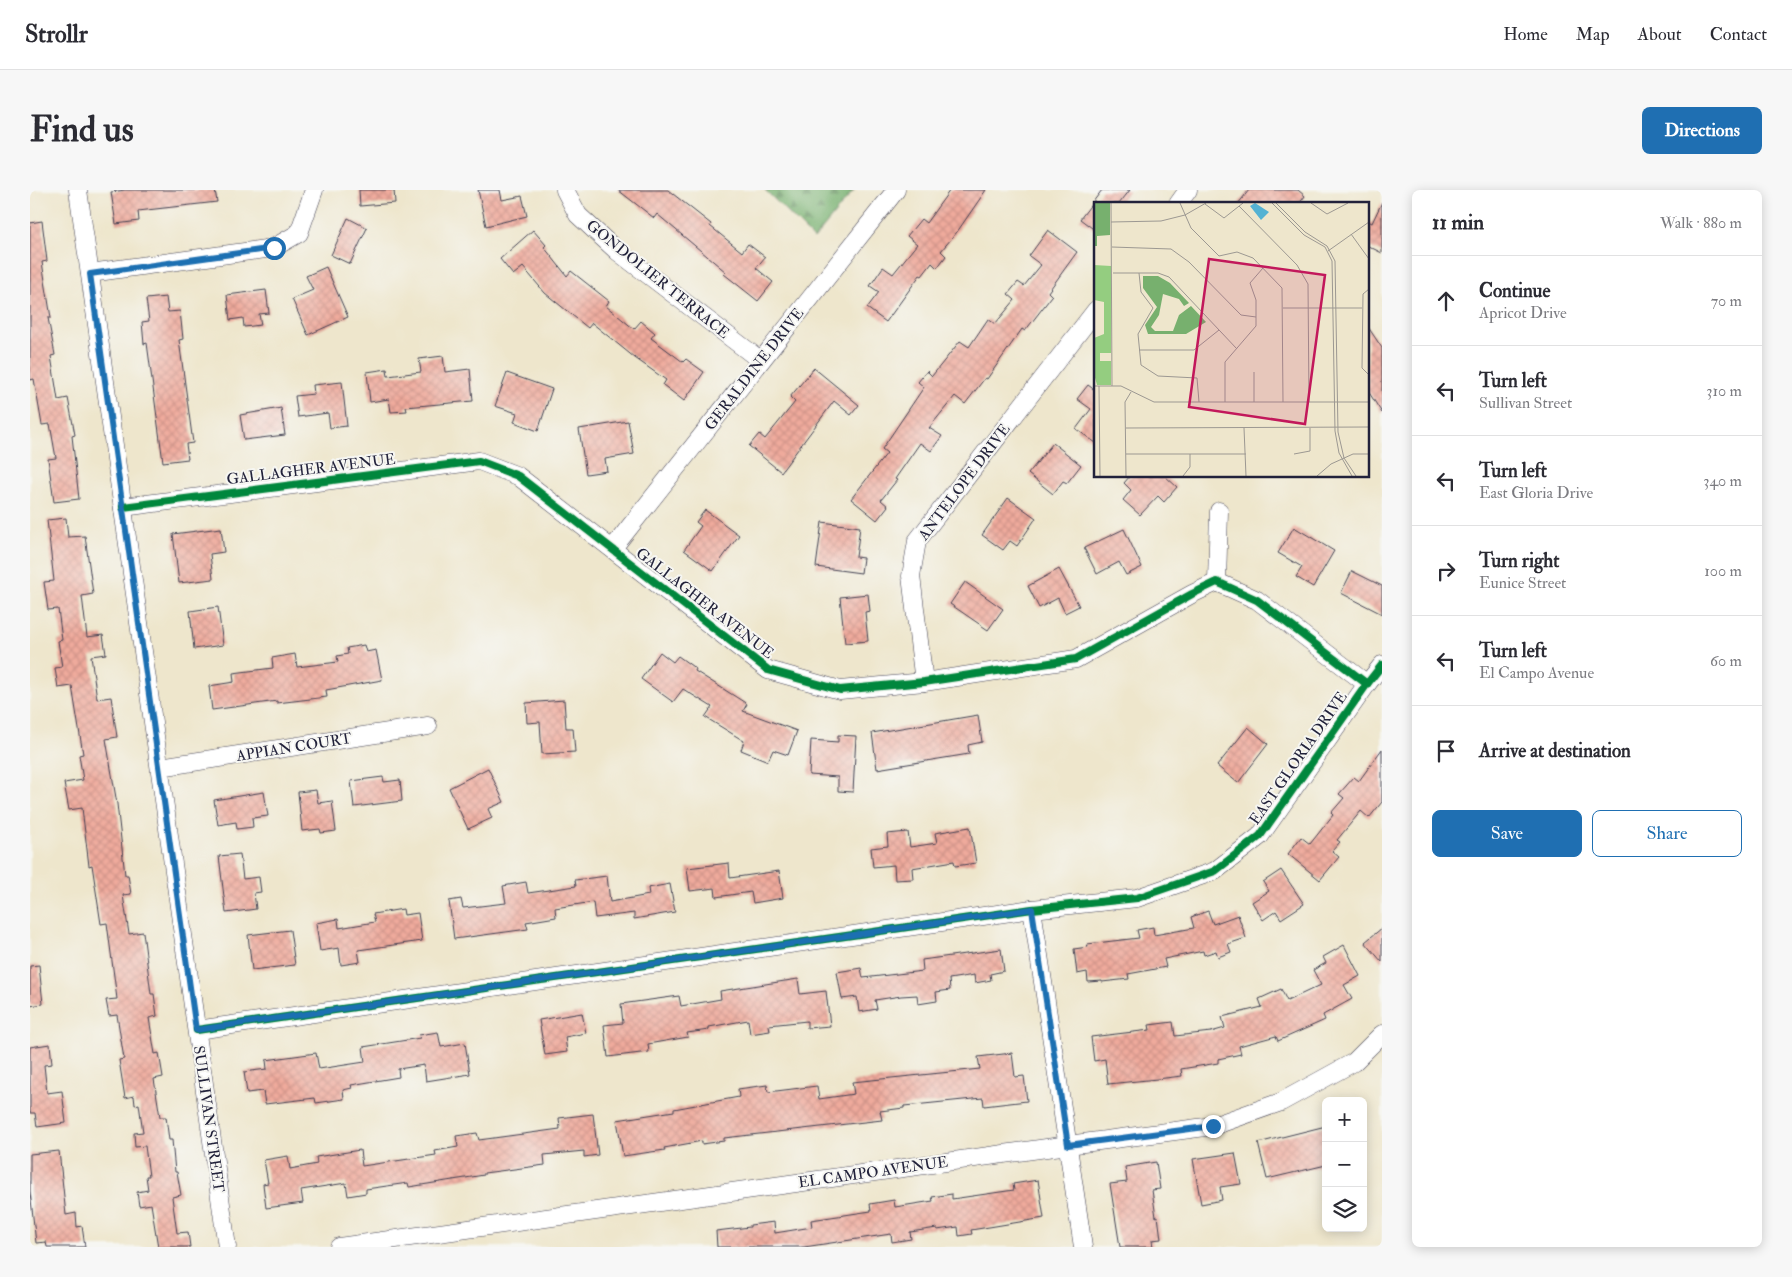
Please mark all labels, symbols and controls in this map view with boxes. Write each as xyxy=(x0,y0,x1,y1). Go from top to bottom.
text: Strollr xyxy=(25,19,88,50)
text: Home xyxy=(1503,23,1548,46)
text: Map xyxy=(1576,23,1610,46)
text: About xyxy=(1638,23,1682,46)
text: Contact xyxy=(1710,23,1767,46)
button: Directions xyxy=(1642,107,1762,154)
text: Find us xyxy=(30,108,134,152)
inset map xyxy=(1094,202,1370,478)
text: 11 min xyxy=(1432,209,1484,236)
text: Walk · 880 m xyxy=(1660,213,1742,233)
street label: GONDOLIER TERRACE xyxy=(582,216,733,343)
route start xyxy=(263,237,286,260)
text: Continue xyxy=(1479,279,1550,303)
icon: ahead xyxy=(1432,287,1460,315)
text: 70 m xyxy=(1711,291,1742,311)
text: Apricot Drive xyxy=(1479,303,1567,323)
street label: GERALDINE DRIVE xyxy=(701,304,808,434)
text: Turn left xyxy=(1479,369,1547,393)
icon: left xyxy=(1432,377,1460,405)
text: 310 m xyxy=(1706,381,1742,401)
text: Sullivan Street xyxy=(1479,393,1572,413)
street label: ANTELOPE DRIVE xyxy=(914,420,1014,545)
street label: GALLAGHER AVENUE xyxy=(226,450,397,489)
text: Turn left xyxy=(1479,459,1547,483)
icon: left xyxy=(1432,467,1460,495)
text: 340 m xyxy=(1703,471,1742,491)
text: East Gloria Drive xyxy=(1479,483,1593,503)
street label: GALLAGHER AVENUE xyxy=(632,544,778,663)
text: Turn right xyxy=(1479,549,1559,573)
icon: right xyxy=(1432,557,1460,585)
text: 100 m xyxy=(1704,561,1742,581)
text: Eunice Street xyxy=(1479,573,1566,593)
text: Turn left xyxy=(1479,639,1547,663)
icon: left xyxy=(1432,647,1460,675)
text: 60 m xyxy=(1710,651,1742,671)
text: El Campo Avenue xyxy=(1479,663,1594,683)
street label: EAST GLORIA DRIVE xyxy=(1245,688,1352,829)
street label: APPIAN COURT xyxy=(234,729,353,766)
icon: arrive xyxy=(1432,737,1460,765)
text: Arrive at destination xyxy=(1479,739,1631,763)
button: Save xyxy=(1432,810,1582,857)
button: Share xyxy=(1592,810,1742,857)
street label: SULLIVAN STREET xyxy=(189,1045,228,1193)
map controls xyxy=(1322,1097,1367,1232)
button: + xyxy=(1322,1097,1367,1142)
route end xyxy=(1202,1115,1225,1138)
button: − xyxy=(1322,1142,1367,1187)
street label: EL CAMPO AVENUE xyxy=(797,1153,949,1192)
button: layers xyxy=(1322,1187,1367,1232)

